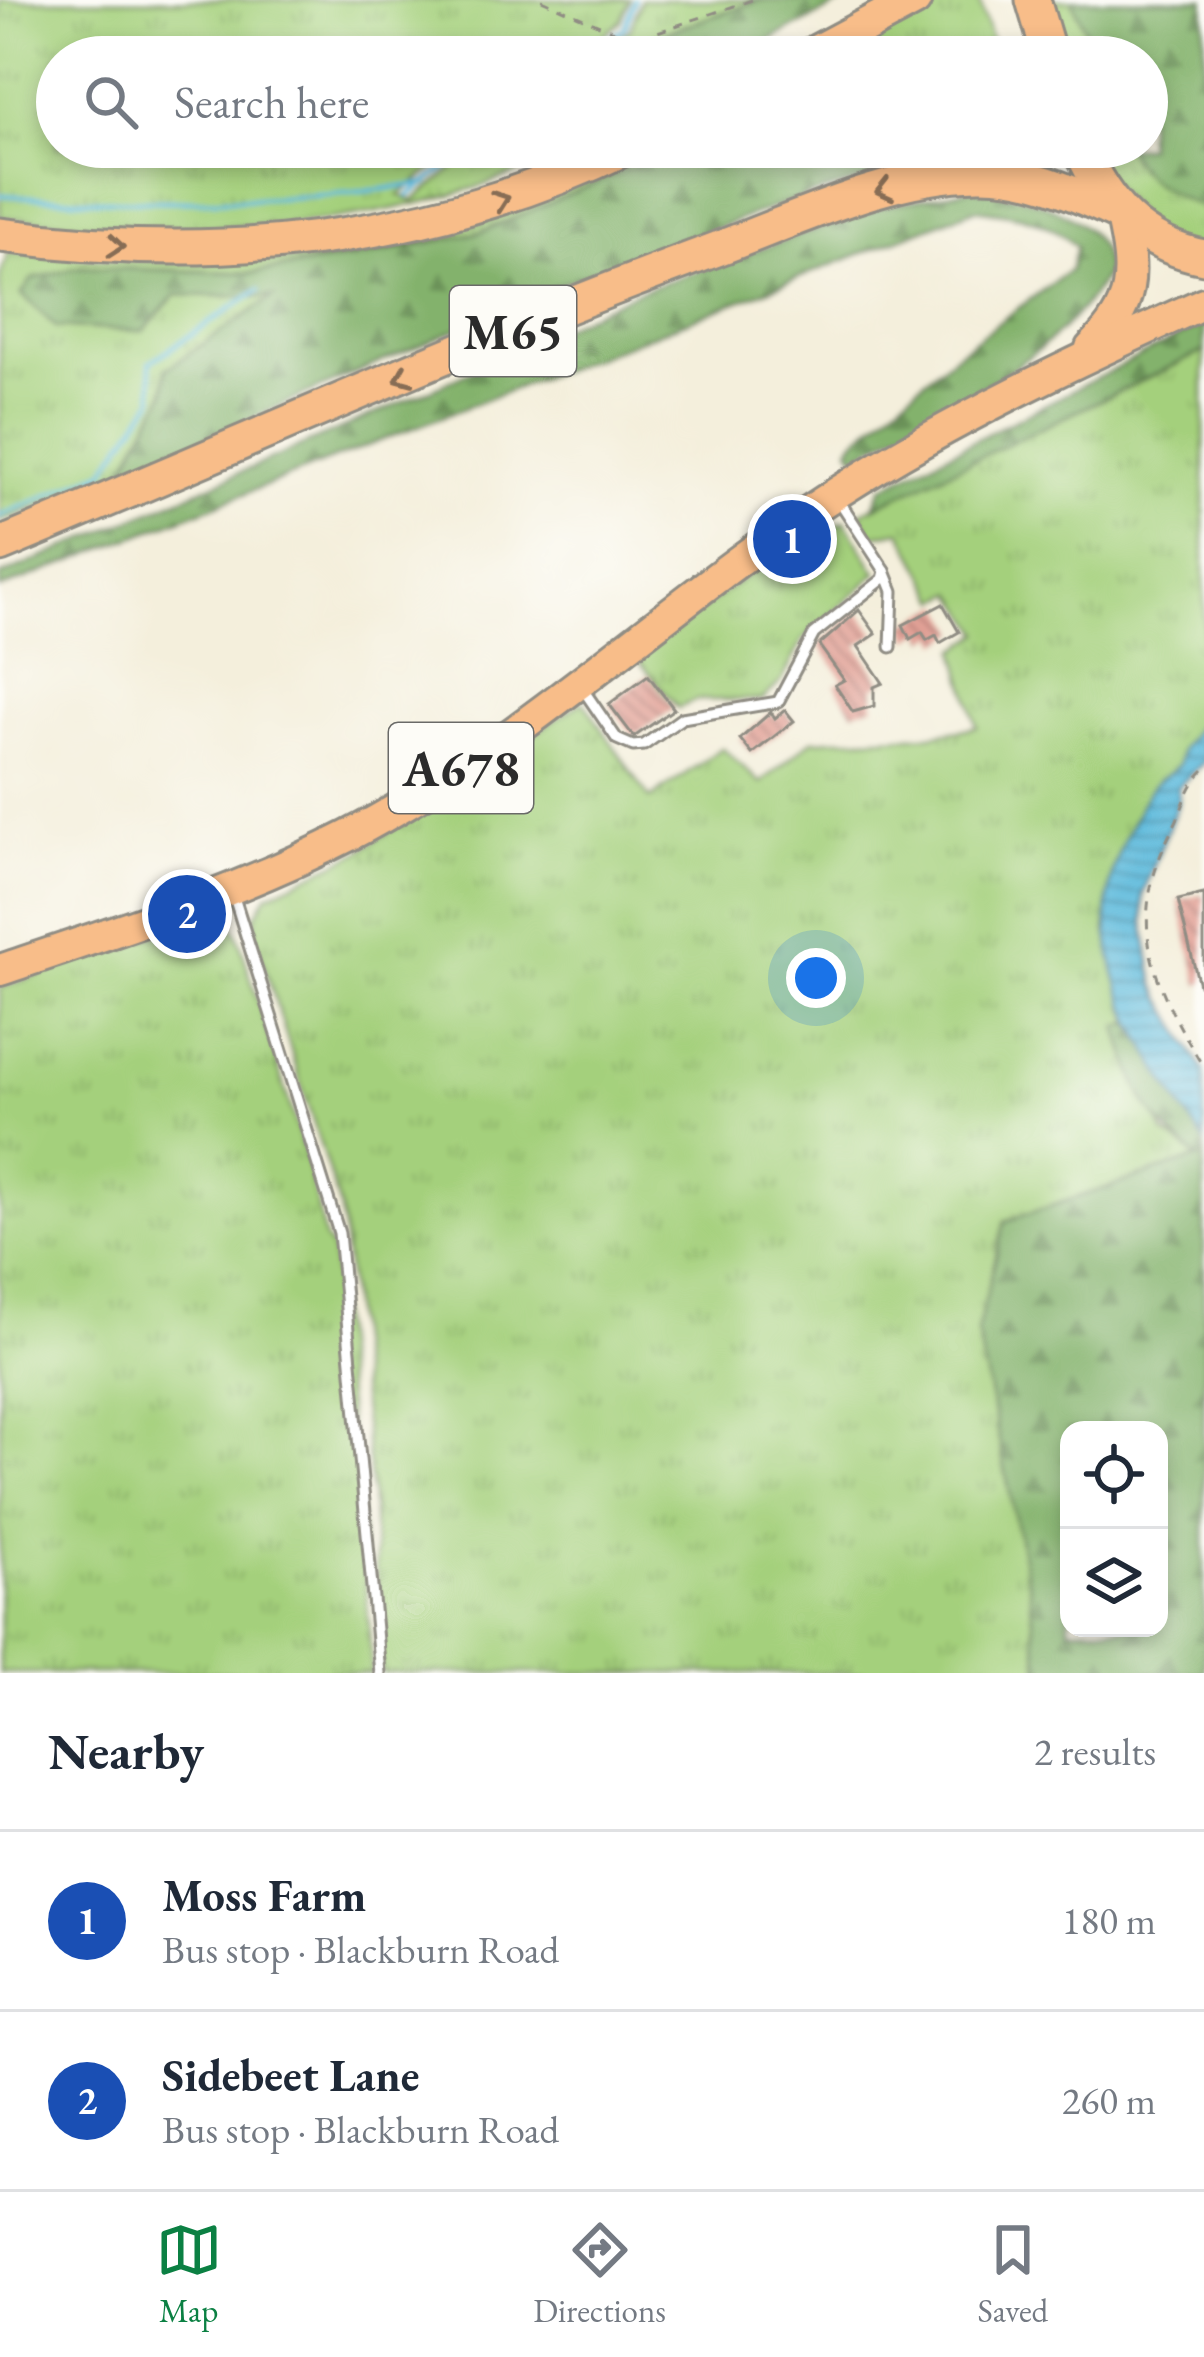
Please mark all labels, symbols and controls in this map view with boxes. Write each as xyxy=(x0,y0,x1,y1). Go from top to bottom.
search box xyxy=(36,36,1168,168)
icon: search xyxy=(78,69,144,135)
text: Search here xyxy=(174,73,369,131)
one-way arrow xyxy=(874,176,895,201)
one-way arrow xyxy=(489,190,510,214)
one-way arrow xyxy=(107,233,126,258)
road number: M65 xyxy=(450,286,576,376)
one-way arrow xyxy=(394,363,415,387)
pin: 1 xyxy=(753,494,831,584)
road number: A678 xyxy=(389,723,533,813)
pin: 2 xyxy=(148,869,226,959)
your location xyxy=(786,948,846,1008)
map controls xyxy=(1060,1421,1168,1637)
button: locate xyxy=(1060,1421,1168,1529)
button: layers xyxy=(1060,1529,1168,1637)
text: Nearby xyxy=(48,1718,204,1784)
text: 2 results xyxy=(1034,1726,1156,1777)
text: Moss Farm xyxy=(162,1866,366,1924)
text: 1 xyxy=(77,1895,97,1946)
text: 180 m xyxy=(1062,1895,1156,1946)
text: Bus stop · Blackburn Road xyxy=(162,1924,559,1975)
text: Sidebeet Lane xyxy=(162,2046,420,2104)
text: 2 xyxy=(77,2075,97,2126)
text: 260 m xyxy=(1062,2075,1156,2126)
text: Bus stop · Blackburn Road xyxy=(162,2104,559,2155)
tab: Map xyxy=(156,2217,222,2332)
tab: Directions xyxy=(533,2217,666,2332)
tab: Saved xyxy=(978,2217,1048,2332)

